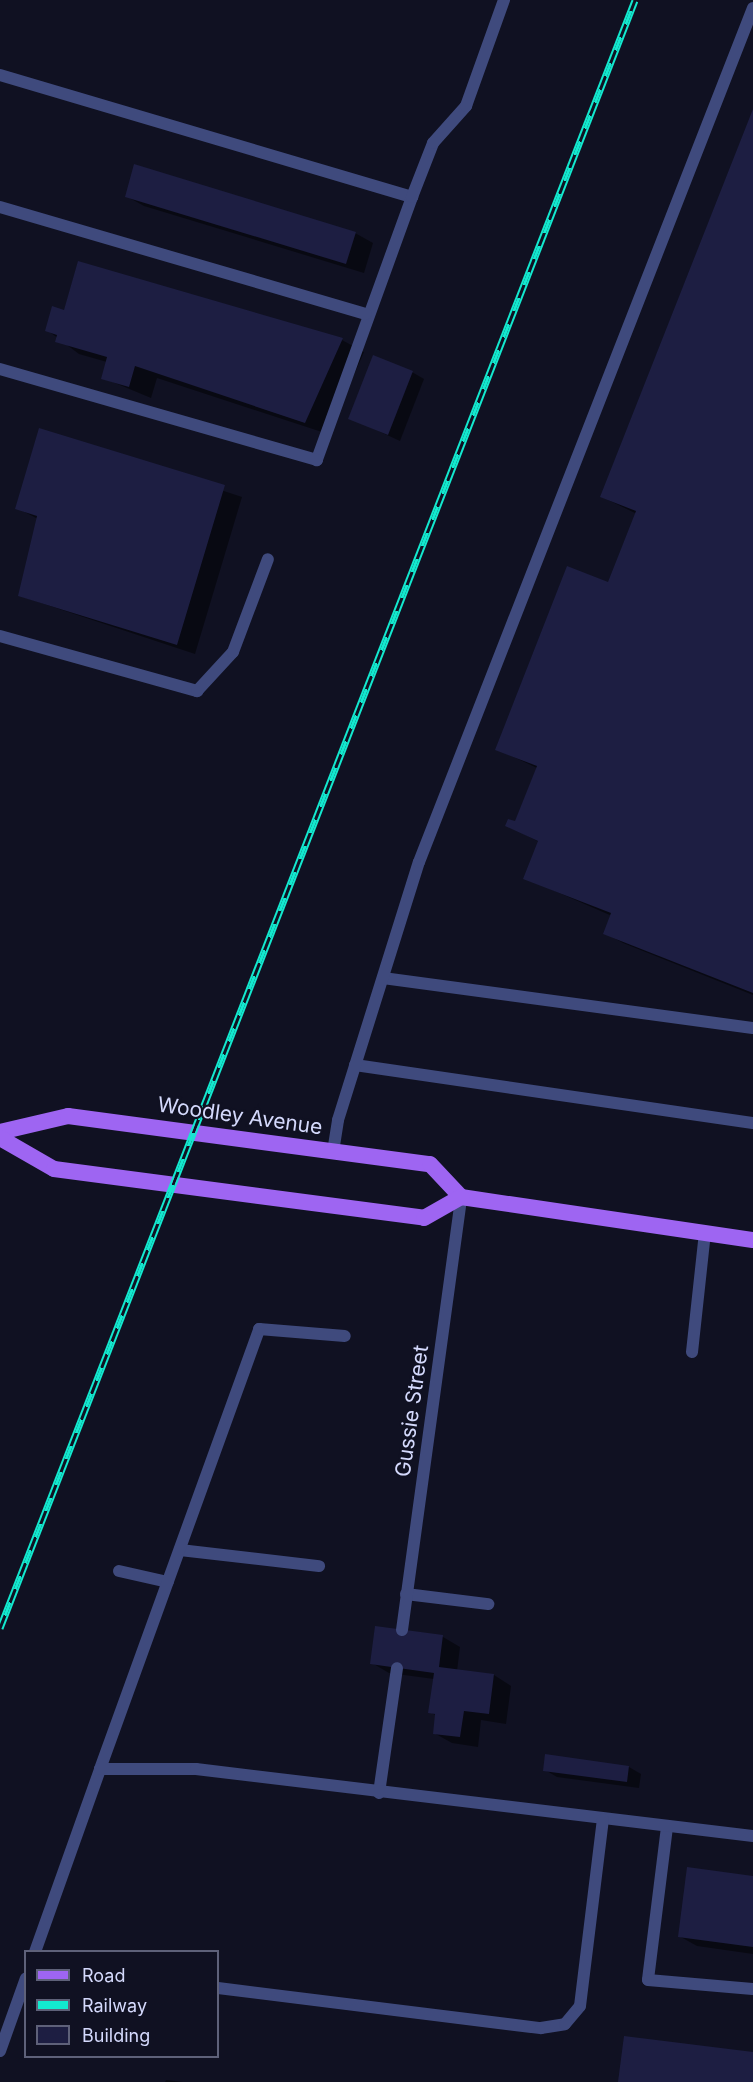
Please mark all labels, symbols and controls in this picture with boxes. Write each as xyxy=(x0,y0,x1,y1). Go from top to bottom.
street label: Woodley Avenue xyxy=(156,1092,324,1140)
street label: Gussie Street xyxy=(390,1344,434,1478)
legend xyxy=(24,1950,219,2058)
text: Road xyxy=(82,1965,125,1986)
text: Railway xyxy=(82,1995,147,2016)
text: Building xyxy=(82,2025,150,2046)

